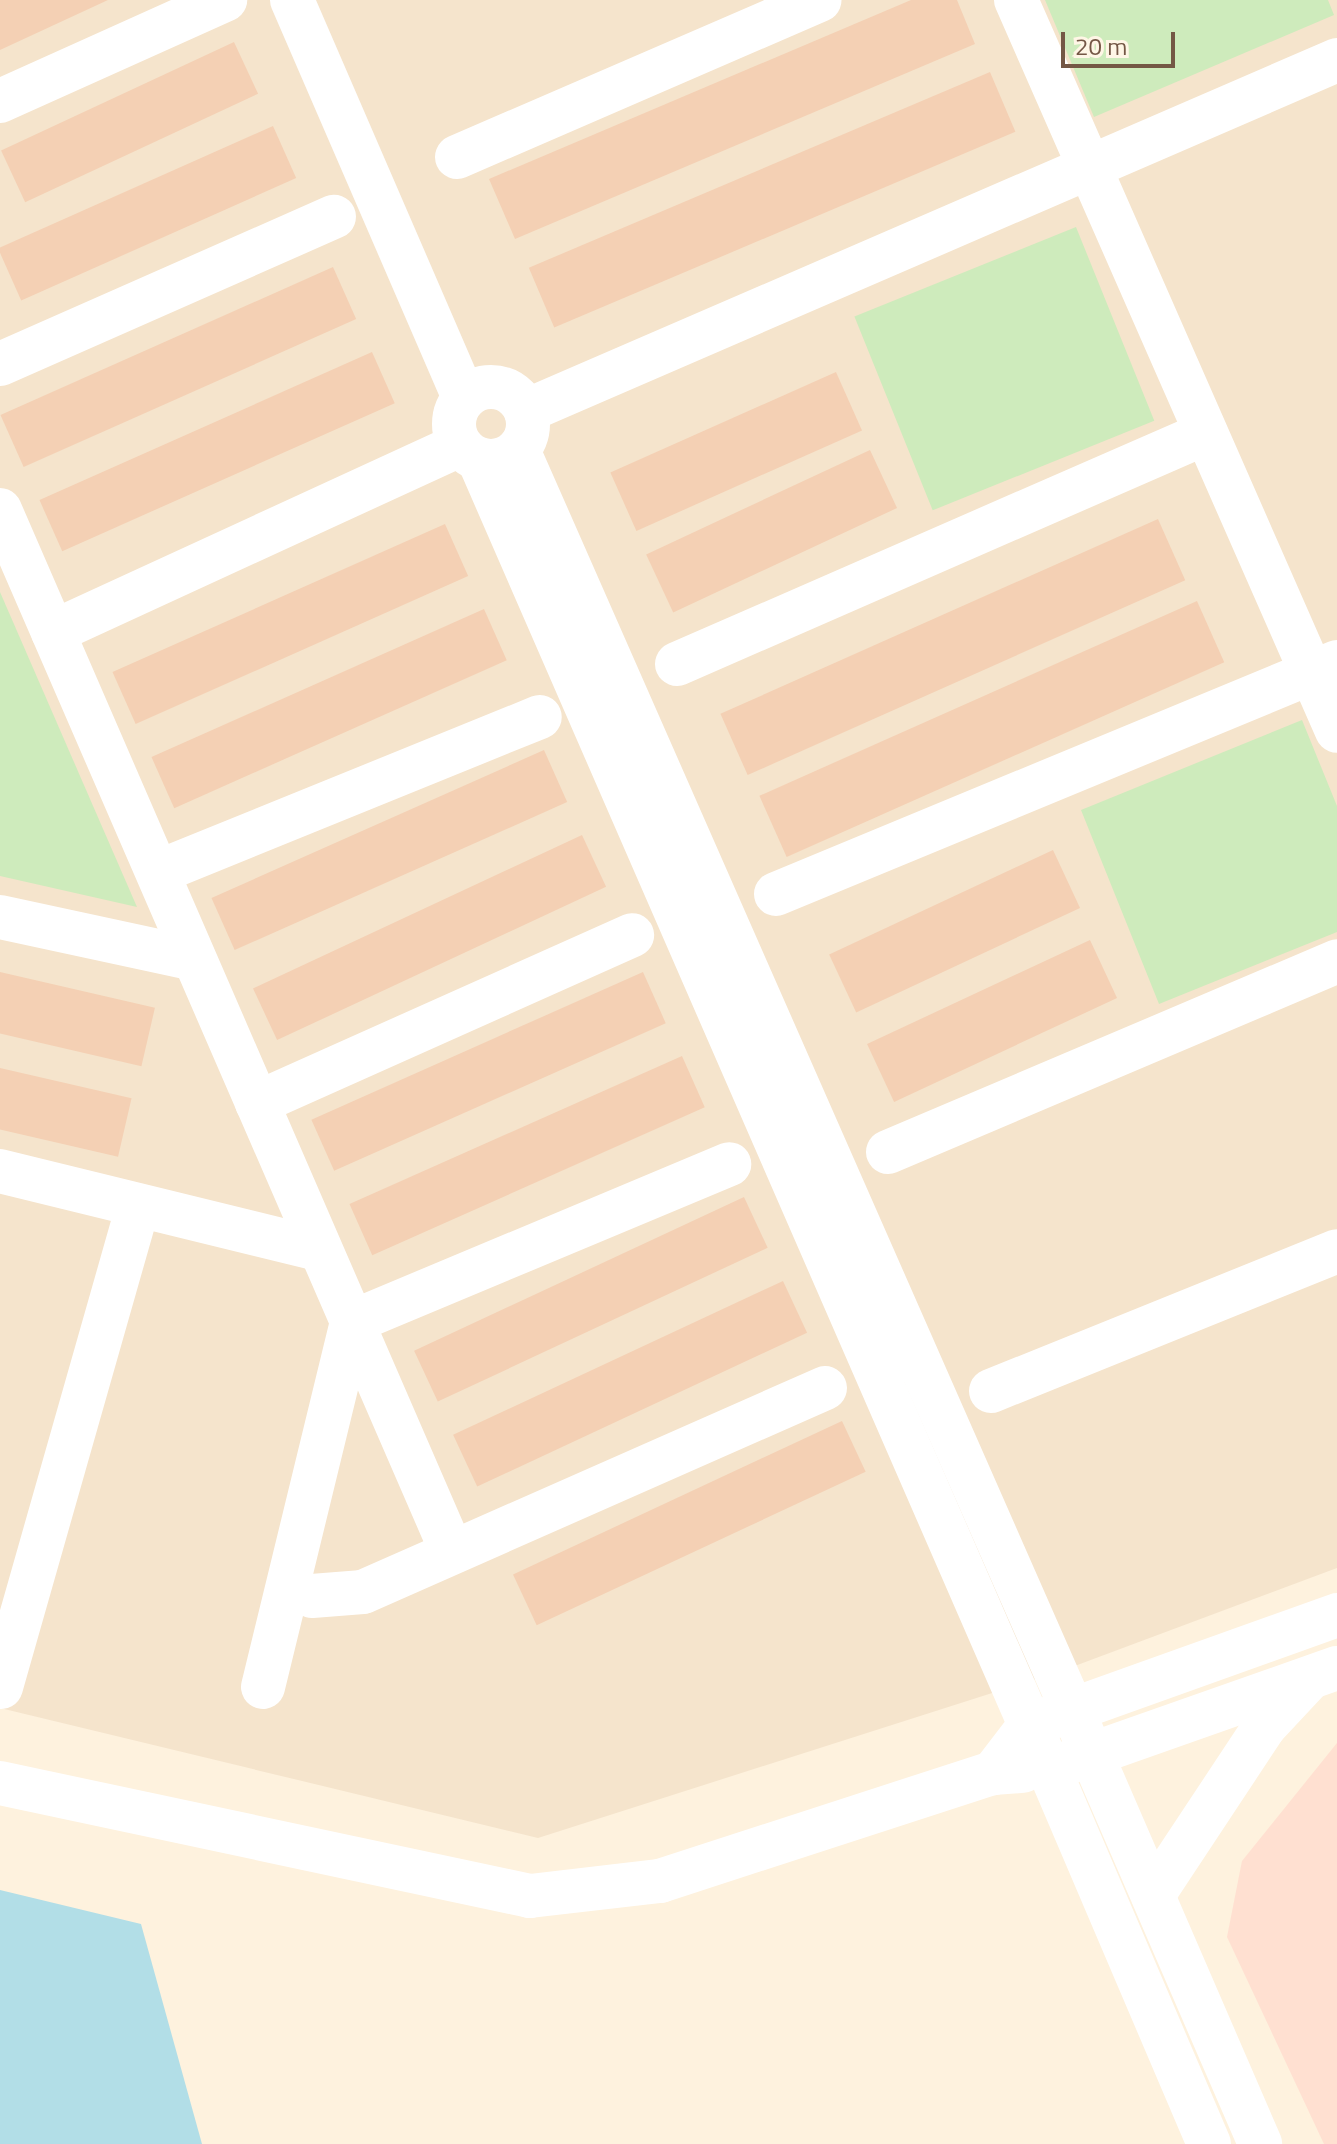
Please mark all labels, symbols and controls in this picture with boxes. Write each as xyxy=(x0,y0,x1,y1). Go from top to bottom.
scale bar xyxy=(1065,16,1179,66)
text: 20 m xyxy=(1075,28,1127,64)

